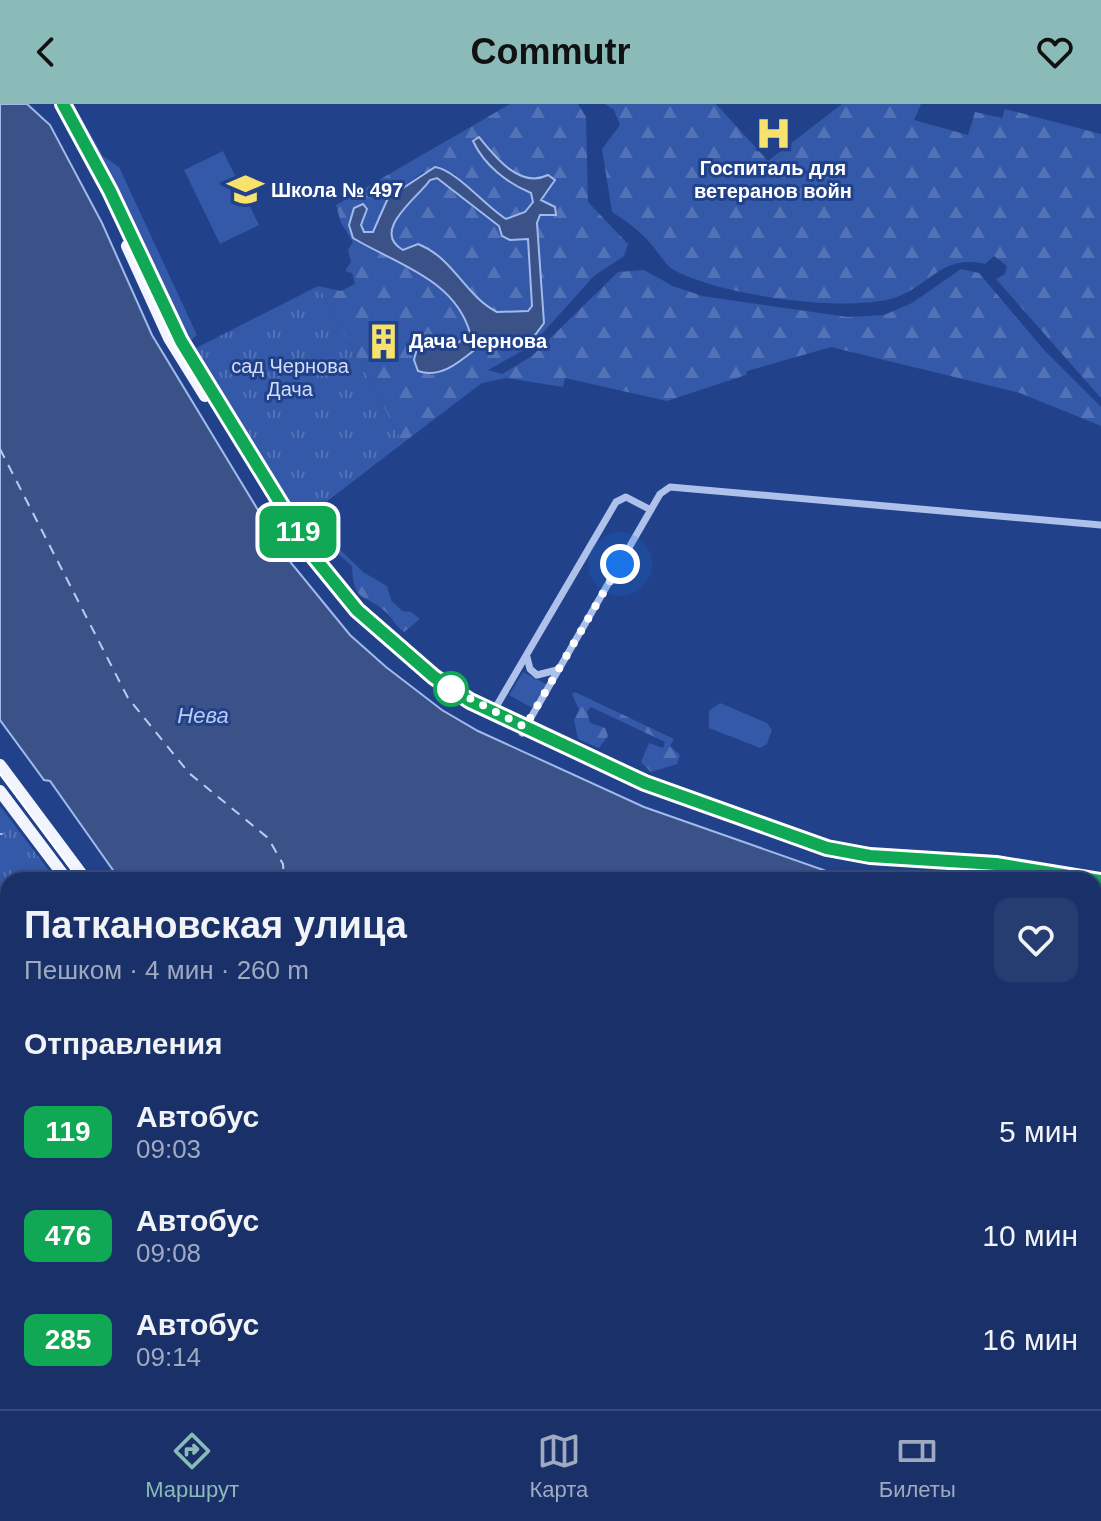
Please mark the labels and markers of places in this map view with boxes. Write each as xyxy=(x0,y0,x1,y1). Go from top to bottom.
hospital icon: Госпиталь для ветеранов войн xyxy=(754,114,792,152)
place label: Госпиталь для ветеранов войн xyxy=(694,157,852,202)
school or university icon: Школа № 497 xyxy=(226,171,264,209)
place label: Школа № 497 xyxy=(271,179,403,201)
building icon: Дача Чернова xyxy=(364,322,402,360)
place label: Дача Чернова xyxy=(409,330,548,352)
unlabelled marker xyxy=(434,672,468,706)

